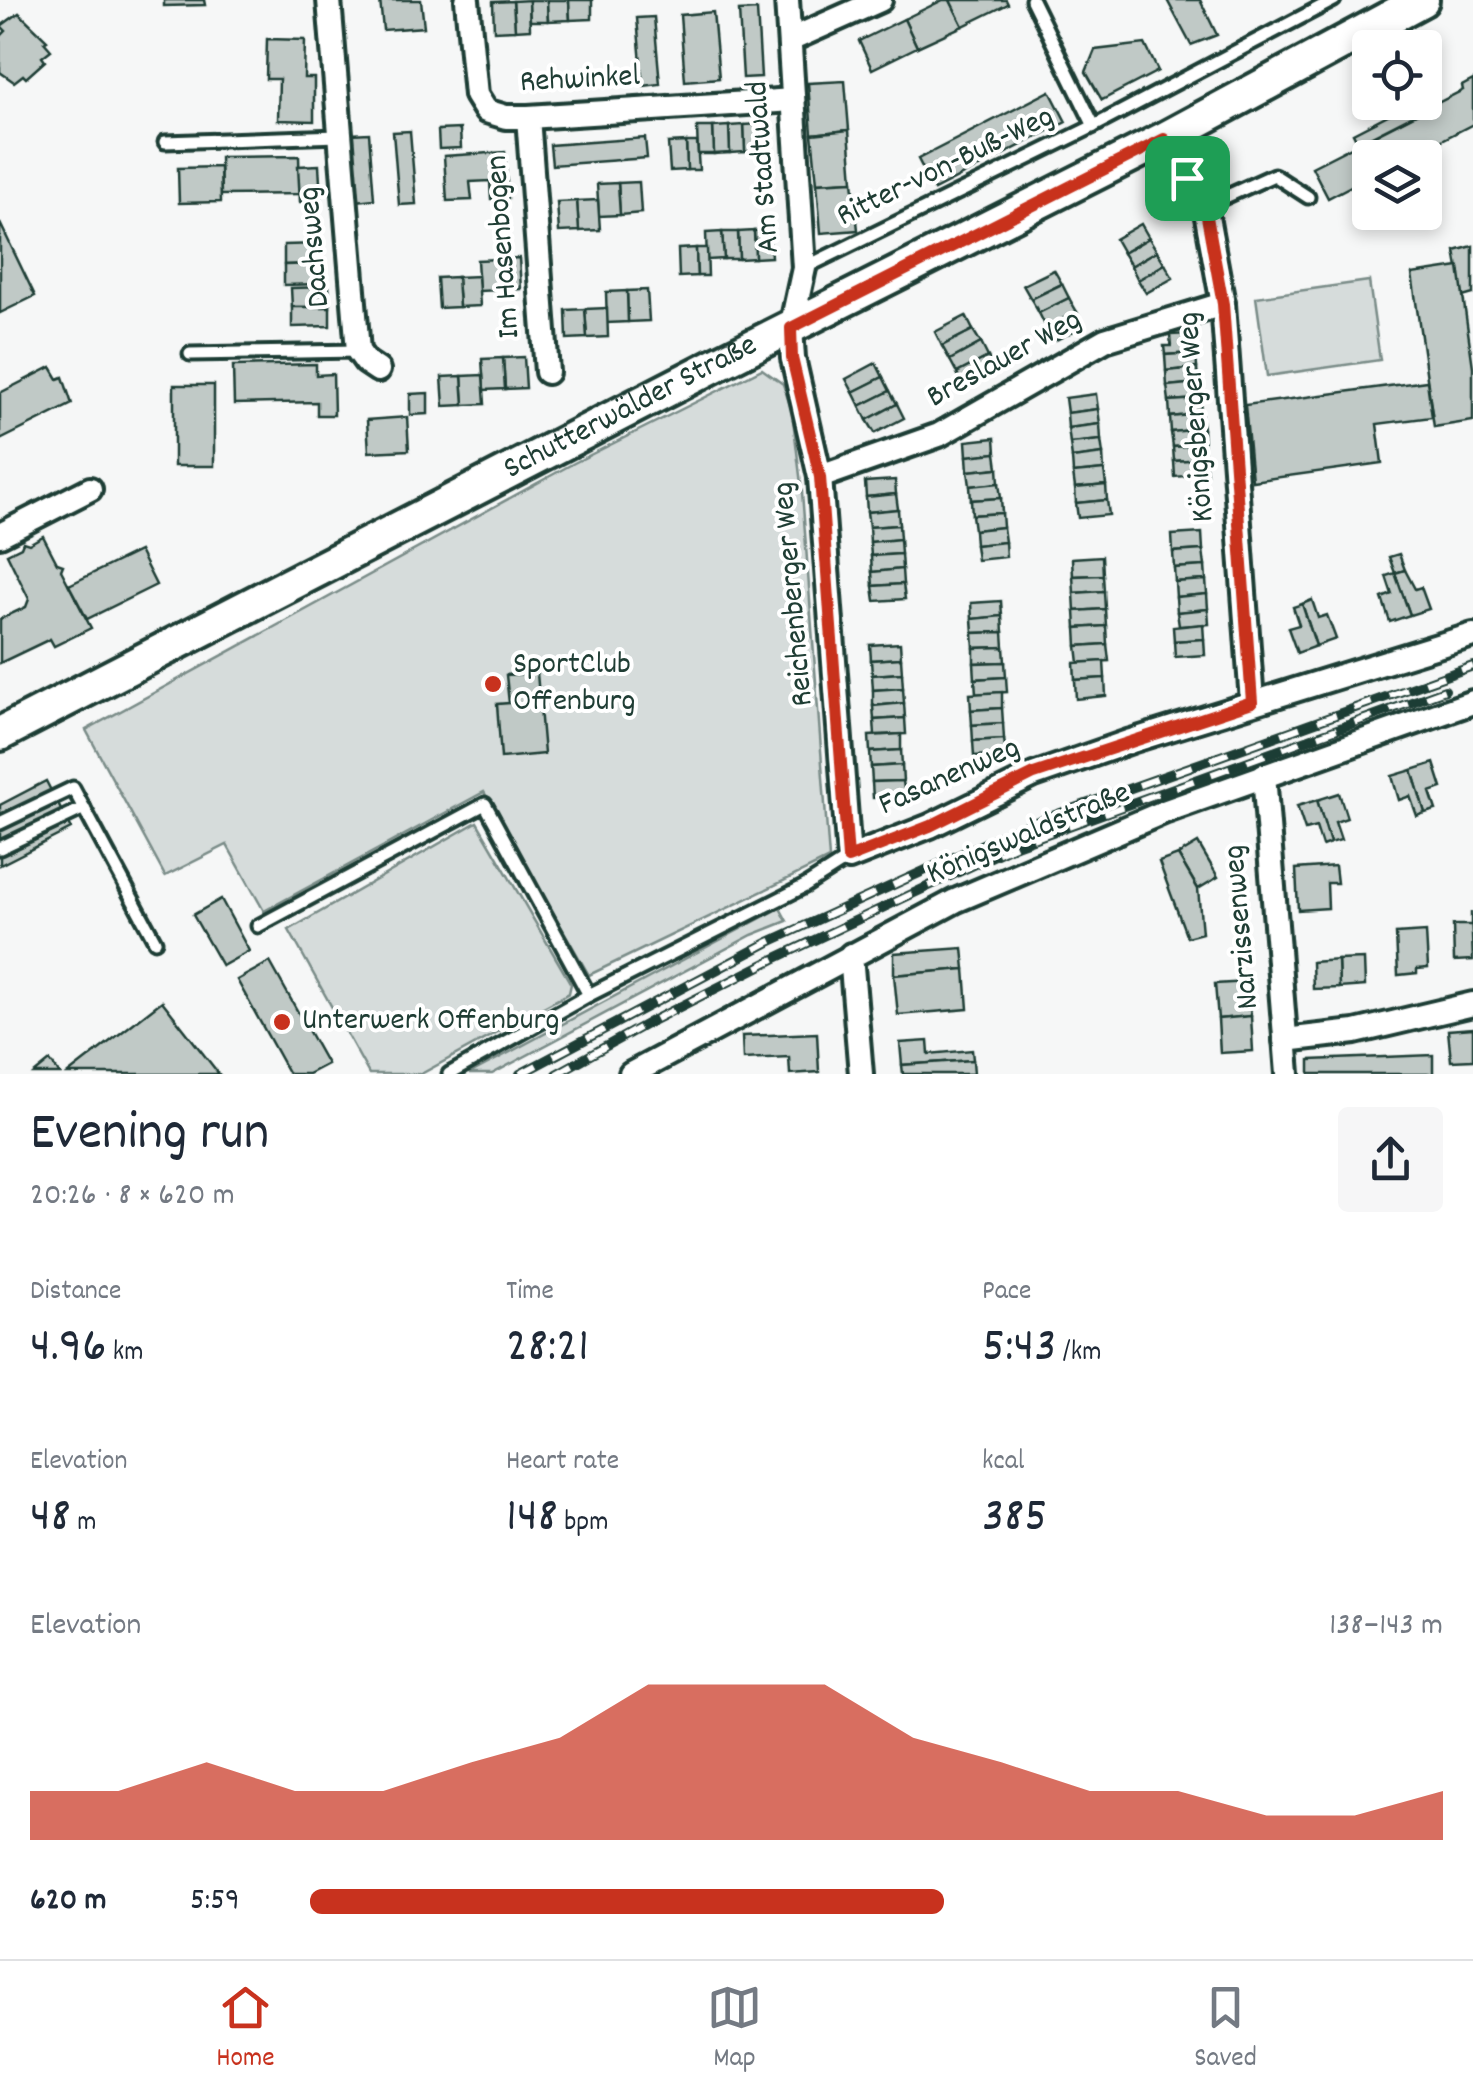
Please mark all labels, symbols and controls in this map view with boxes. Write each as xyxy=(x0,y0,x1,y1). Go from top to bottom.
map controls xyxy=(1352,30,1442,230)
button: locate xyxy=(1352,30,1442,120)
street label: Rehwinkel xyxy=(519,55,642,107)
street label: Am Stadtwald xyxy=(736,79,794,255)
street label: Ritter-von-Buß-Weg xyxy=(829,95,1063,241)
pin xyxy=(1145,136,1230,221)
button: layers xyxy=(1352,140,1442,230)
icon: arrive xyxy=(1160,151,1215,206)
street label: Im Hasenbogen xyxy=(476,154,534,340)
street label: Dachsweg xyxy=(288,185,344,309)
street label: Breslauer Weg xyxy=(919,298,1091,422)
street label: Königsberger Weg xyxy=(1168,310,1228,524)
street label: Schutterwälder Straße xyxy=(496,324,766,493)
street label: Reichenberger Weg xyxy=(762,480,828,708)
place label: SportClub Offenburg xyxy=(513,643,635,726)
marker: SportClub Offenburg xyxy=(482,673,504,695)
street label: Fasanenweg xyxy=(872,726,1028,830)
street label: Königswaldstraße xyxy=(920,771,1138,899)
street label: Narzissenweg xyxy=(1213,843,1273,1011)
place label: Unterwerk Offenburg xyxy=(302,999,559,1045)
marker: Unterwerk Offenburg xyxy=(271,1011,293,1033)
text: Evening run xyxy=(30,1097,269,1176)
button: share xyxy=(1338,1107,1443,1212)
text: 20:26 · 8 × 620 m xyxy=(30,1174,235,1220)
text: Distance xyxy=(30,1273,121,1313)
text: Time xyxy=(506,1273,554,1313)
text: Pace xyxy=(982,1273,1031,1313)
text: 4.96 xyxy=(30,1313,106,1385)
text: 28:21 xyxy=(506,1313,589,1385)
text: 5:43 xyxy=(982,1313,1056,1385)
text: km xyxy=(106,1334,144,1374)
text: /km xyxy=(1056,1334,1102,1374)
text: Elevation xyxy=(30,1443,127,1483)
text: Heart rate xyxy=(506,1443,619,1483)
text: kcal xyxy=(982,1443,1025,1483)
text: 48 xyxy=(30,1483,71,1555)
text: 148 xyxy=(506,1483,558,1555)
text: 385 xyxy=(982,1483,1047,1555)
text: m xyxy=(71,1504,96,1544)
text: bpm xyxy=(558,1504,608,1544)
text: Elevation xyxy=(30,1604,141,1650)
text: 138–143 m xyxy=(1329,1604,1443,1650)
text: 620 m xyxy=(30,1879,106,1925)
text: 5:59 xyxy=(190,1879,240,1925)
tab: Home xyxy=(216,1980,275,2080)
tab: Map xyxy=(707,1980,762,2080)
tab: Saved xyxy=(1194,1980,1257,2080)

